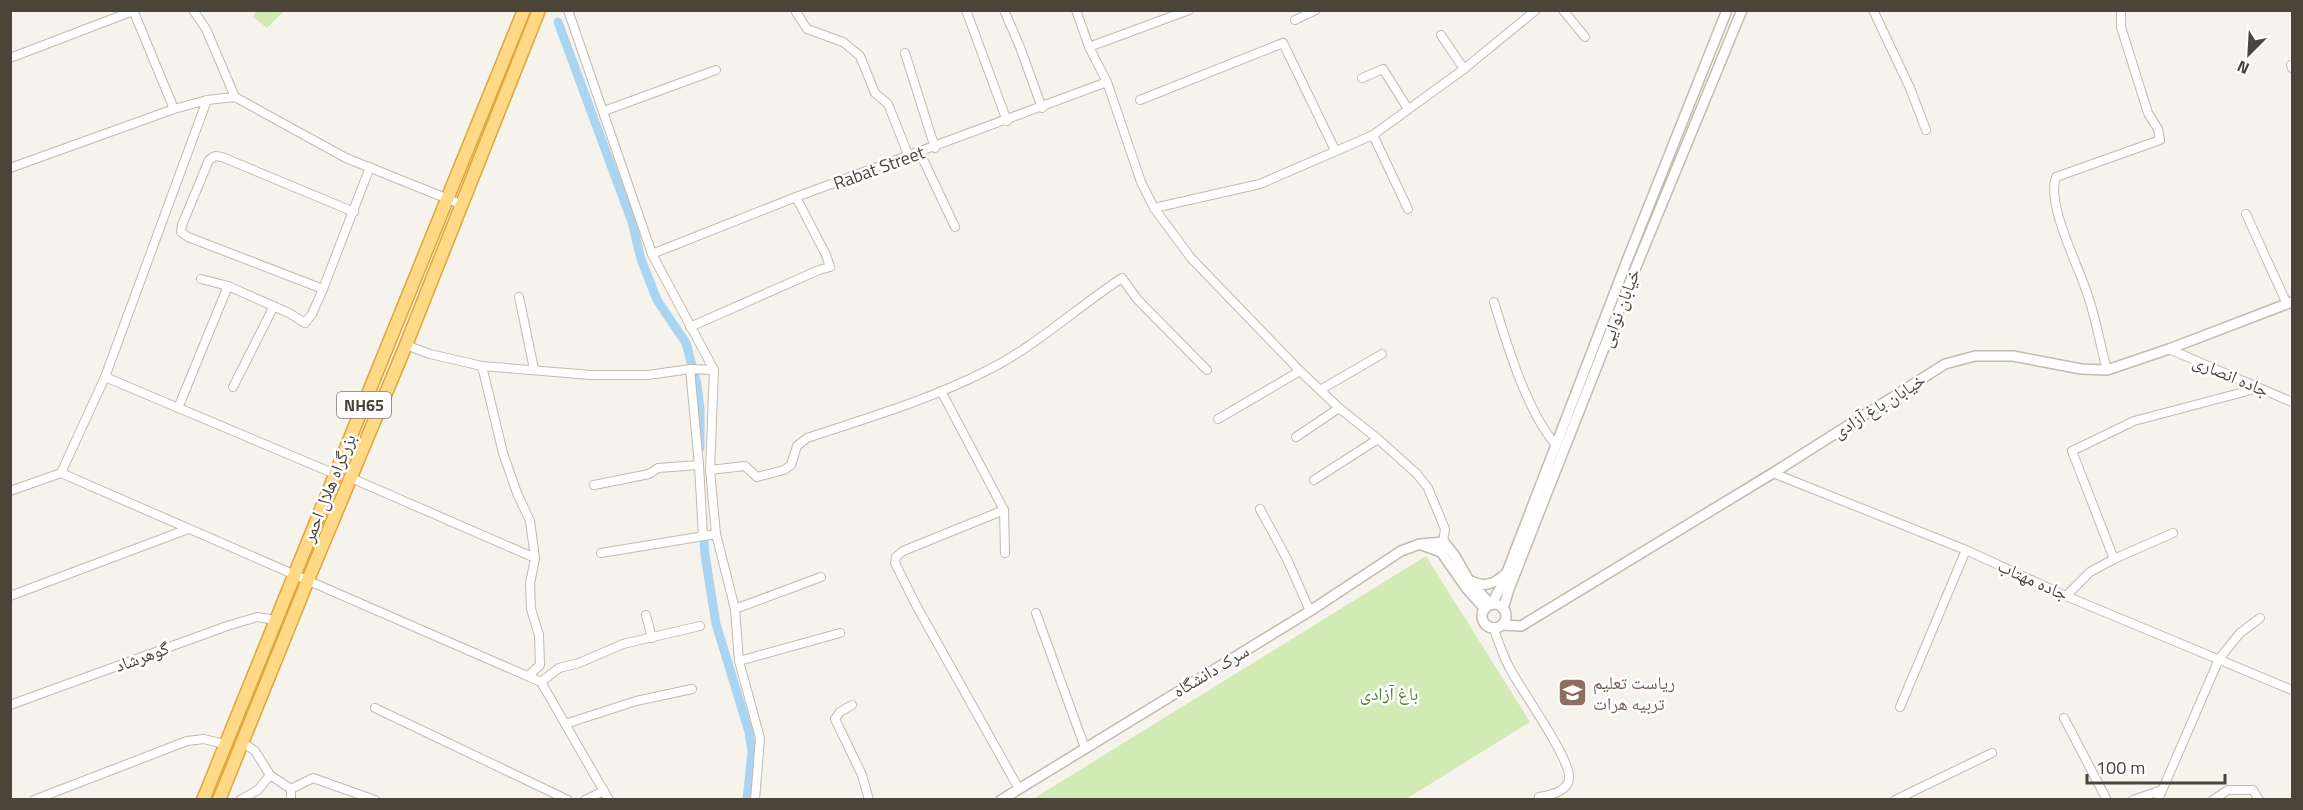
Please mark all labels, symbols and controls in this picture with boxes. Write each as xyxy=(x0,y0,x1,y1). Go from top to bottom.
north arrow xyxy=(2219,24,2279,84)
text: N xyxy=(2233,54,2253,81)
street label: Rabat Street xyxy=(829,138,929,197)
street label: خیابان نوایی xyxy=(1592,264,1647,351)
street label: جاده انصاری xyxy=(2189,347,2274,404)
street label: خیابان باغ آزادی xyxy=(1827,366,1930,445)
road number: NH65 xyxy=(337,392,391,418)
street label: بزرگراه هلال احمر xyxy=(294,430,363,547)
street label: جاده مهتاب xyxy=(1994,552,2073,607)
street label: گوهرشاد xyxy=(111,634,173,679)
street label: سرک دانشگاه xyxy=(1167,637,1254,704)
place label: ریاست تعلیم تربیه هرات xyxy=(1593,669,1675,717)
school or university icon: ریاست تعلیم تربیه هرات xyxy=(1556,677,1588,709)
park label: باغ آزادی xyxy=(1360,680,1418,707)
scale bar xyxy=(2087,747,2225,785)
text: 100 m xyxy=(2096,754,2145,781)

